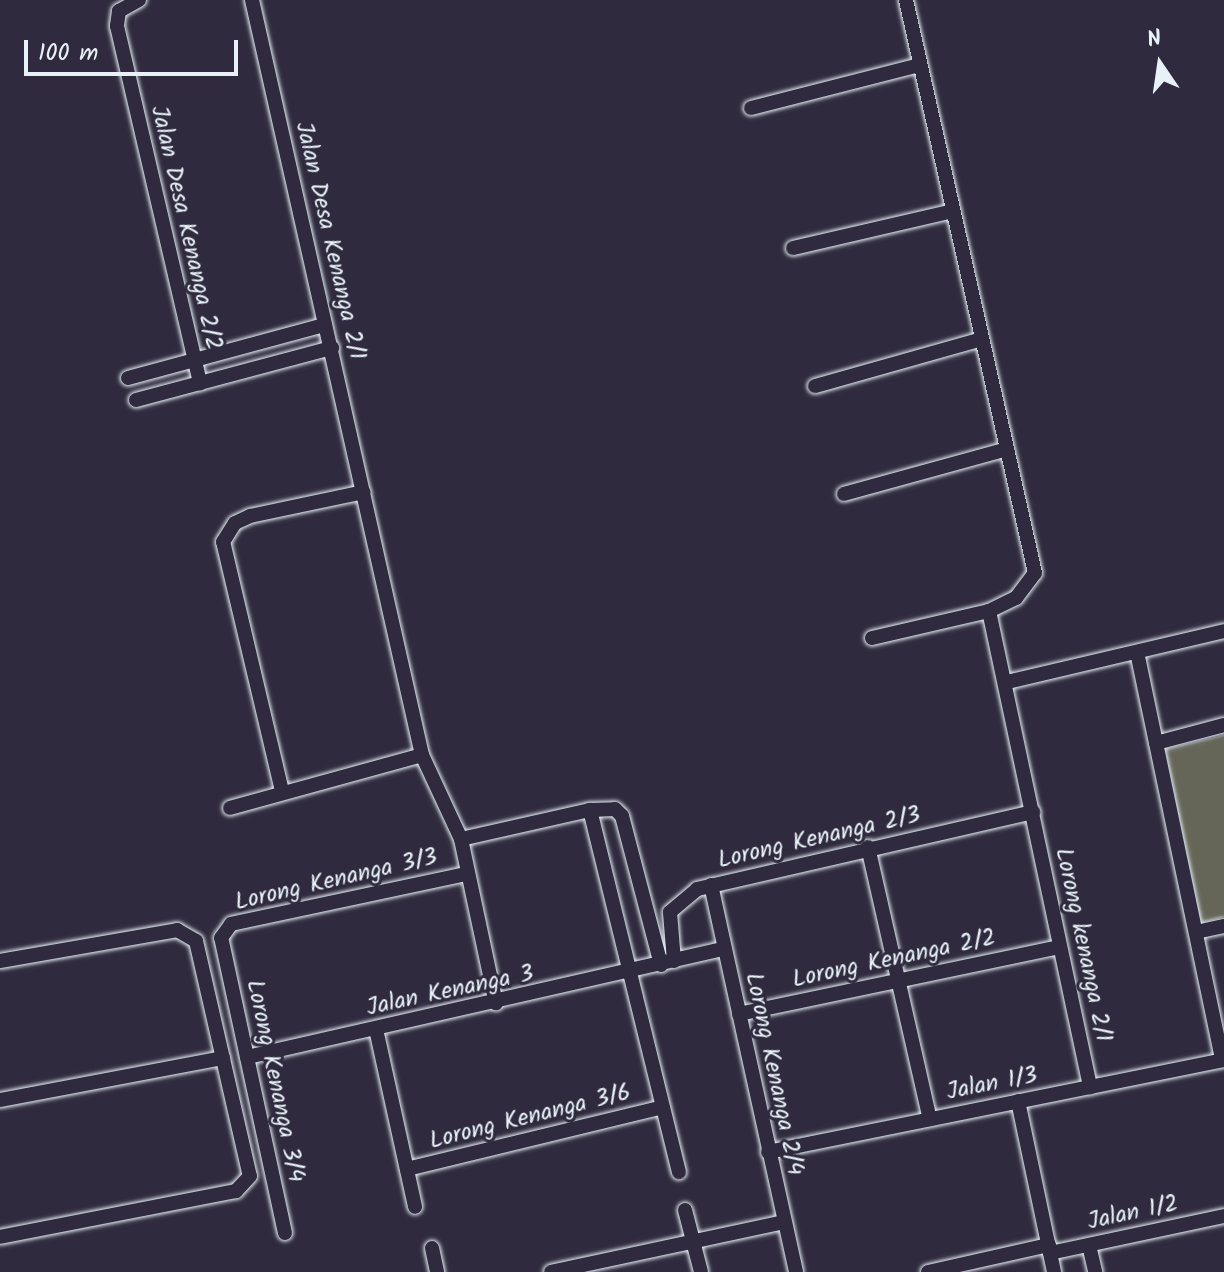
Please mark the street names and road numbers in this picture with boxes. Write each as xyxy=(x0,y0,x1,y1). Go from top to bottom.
street label: Jalan Desa Kenanga 2/2 xyxy=(144,103,228,353)
street label: Jalan Desa Kenanga 2/1 xyxy=(289,119,371,363)
street label: Lorong Kenanga 2/3 xyxy=(715,801,923,875)
street label: Lorong Kenanga 3/3 xyxy=(232,843,440,917)
street label: Lorong kenanga 2/1 xyxy=(1048,845,1118,1045)
street label: Lorong Kenanga 2/2 xyxy=(790,923,998,995)
street label: Jalan Kenanga 3 xyxy=(364,959,536,1023)
street label: Lorong Kenanga 2/4 xyxy=(738,970,810,1178)
street label: Lorong Kenanga 3/4 xyxy=(239,977,311,1185)
street label: Jalan 1/3 xyxy=(944,1061,1040,1107)
street label: Lorong Kenanga 3/6 xyxy=(426,1078,634,1156)
street label: Jalan 1/2 xyxy=(1085,1189,1181,1237)

